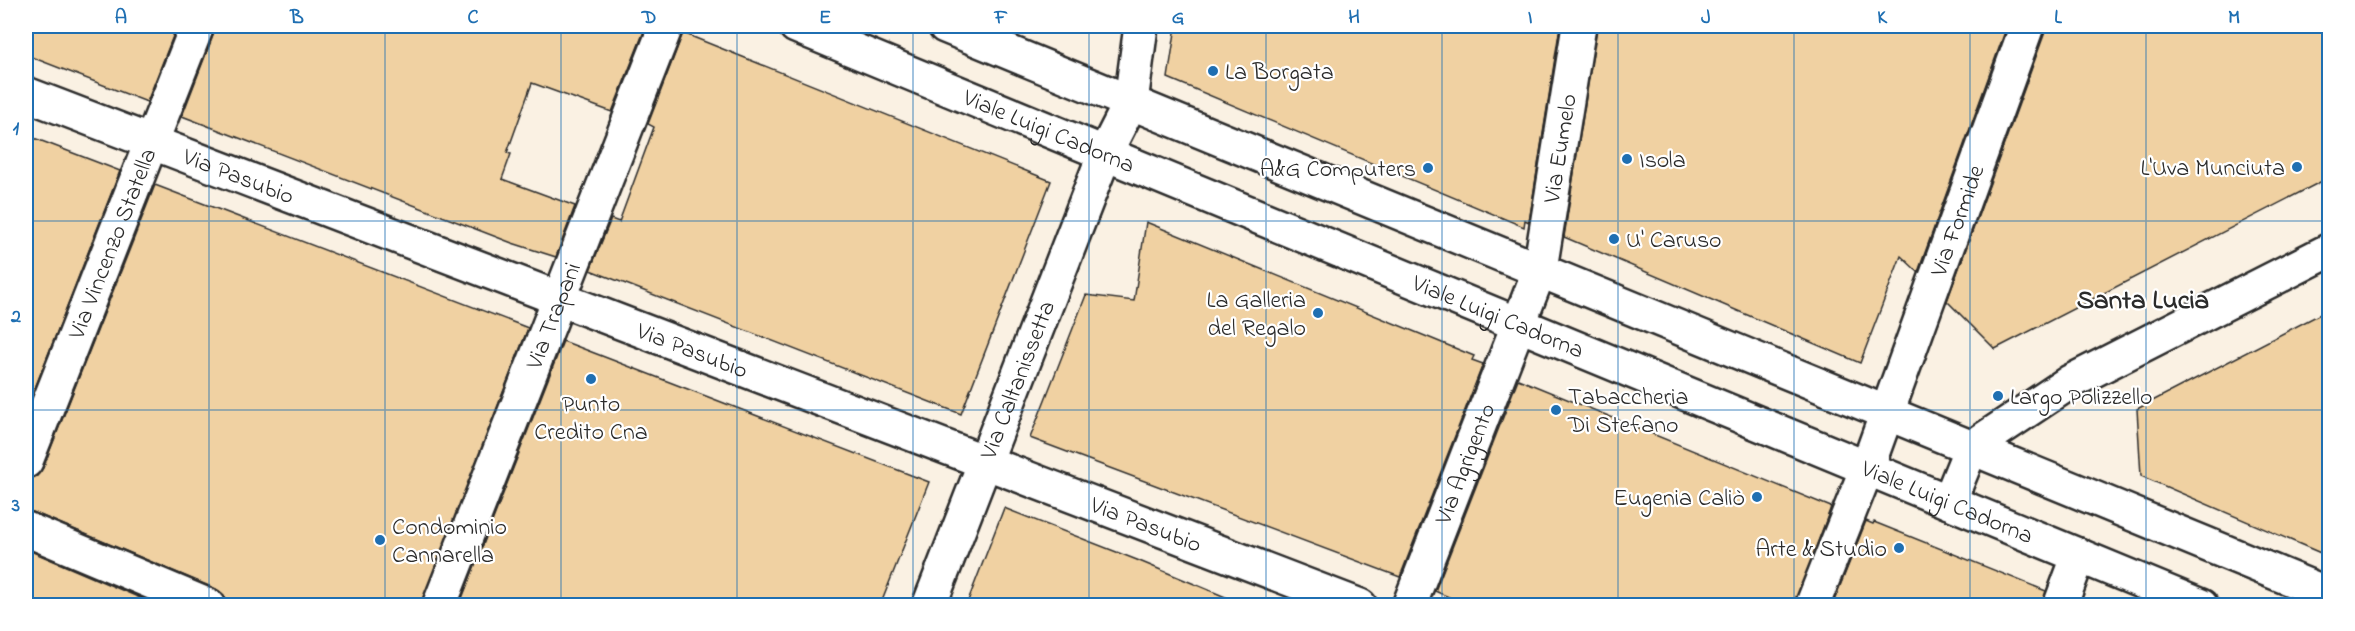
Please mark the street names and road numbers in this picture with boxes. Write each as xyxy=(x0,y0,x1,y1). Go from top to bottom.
street label: Viale Luigi Cadorna xyxy=(956,81,1140,184)
street label: Via Eumelo xyxy=(1536,91,1588,207)
street label: Via Pasubio xyxy=(176,140,299,215)
street label: Via Vincenzo Statella xyxy=(60,143,167,346)
street label: Via Formide xyxy=(1922,160,1995,283)
street label: Via Trapani xyxy=(518,258,592,376)
street label: Viale Luigi Cadorna xyxy=(1405,267,1589,369)
street label: Via Caltanissetta xyxy=(972,296,1066,466)
street label: Via Pasubio xyxy=(630,315,752,389)
street label: Via Agrigento xyxy=(1427,399,1506,531)
street label: Viale Luigi Cadorna xyxy=(1855,452,2038,555)
street label: Via Pasubio xyxy=(1084,489,1206,564)

